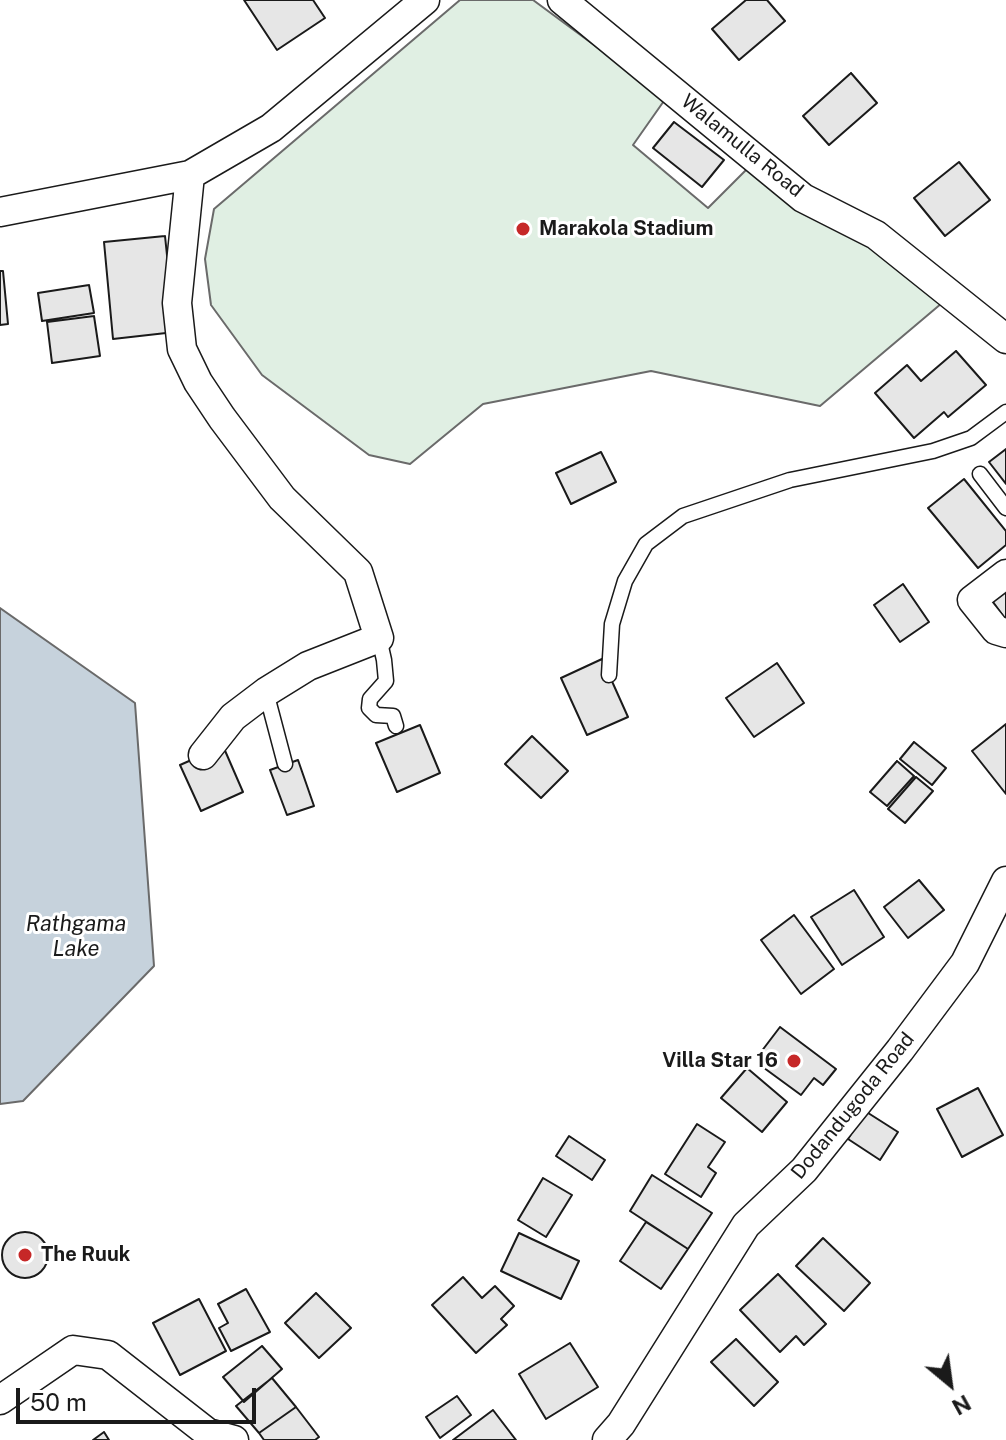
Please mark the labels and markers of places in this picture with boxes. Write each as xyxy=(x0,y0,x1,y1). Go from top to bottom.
place label: Marakola Stadium xyxy=(539,217,713,241)
marker: Marakola Stadium xyxy=(514,220,532,238)
place label: Villa Star 16 xyxy=(662,1049,778,1073)
marker: Villa Star 16 xyxy=(785,1052,803,1070)
place label: The Ruuk xyxy=(41,1243,130,1267)
marker: The Ruuk xyxy=(16,1246,34,1264)

